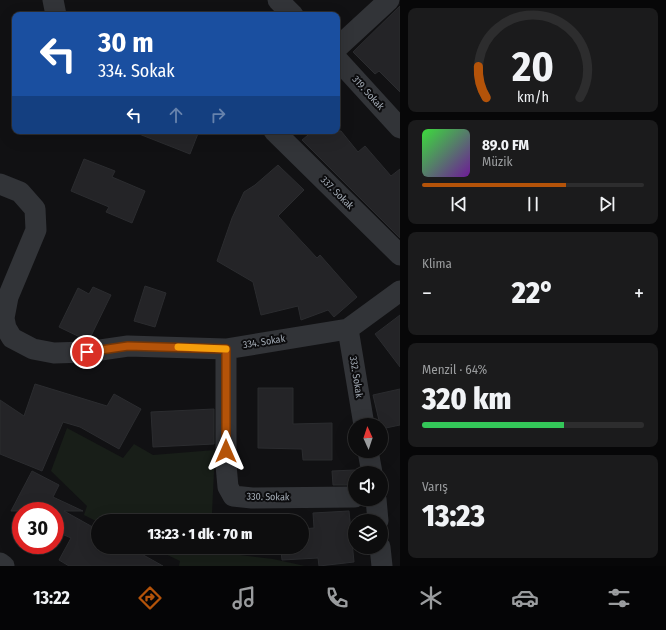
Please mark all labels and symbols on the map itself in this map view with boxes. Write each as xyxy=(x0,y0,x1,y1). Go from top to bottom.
street label: 319. Sokak xyxy=(350,73,387,113)
street label: 337. Sokak xyxy=(318,174,356,212)
street label: 334. Sokak xyxy=(242,333,286,351)
pin xyxy=(70,335,104,369)
street label: 332. Sokak xyxy=(347,355,365,399)
north arrow xyxy=(348,418,388,458)
position arrow xyxy=(205,430,247,472)
street label: 330. Sokak xyxy=(246,491,290,503)
speed limit sign: 30 xyxy=(12,502,64,554)

